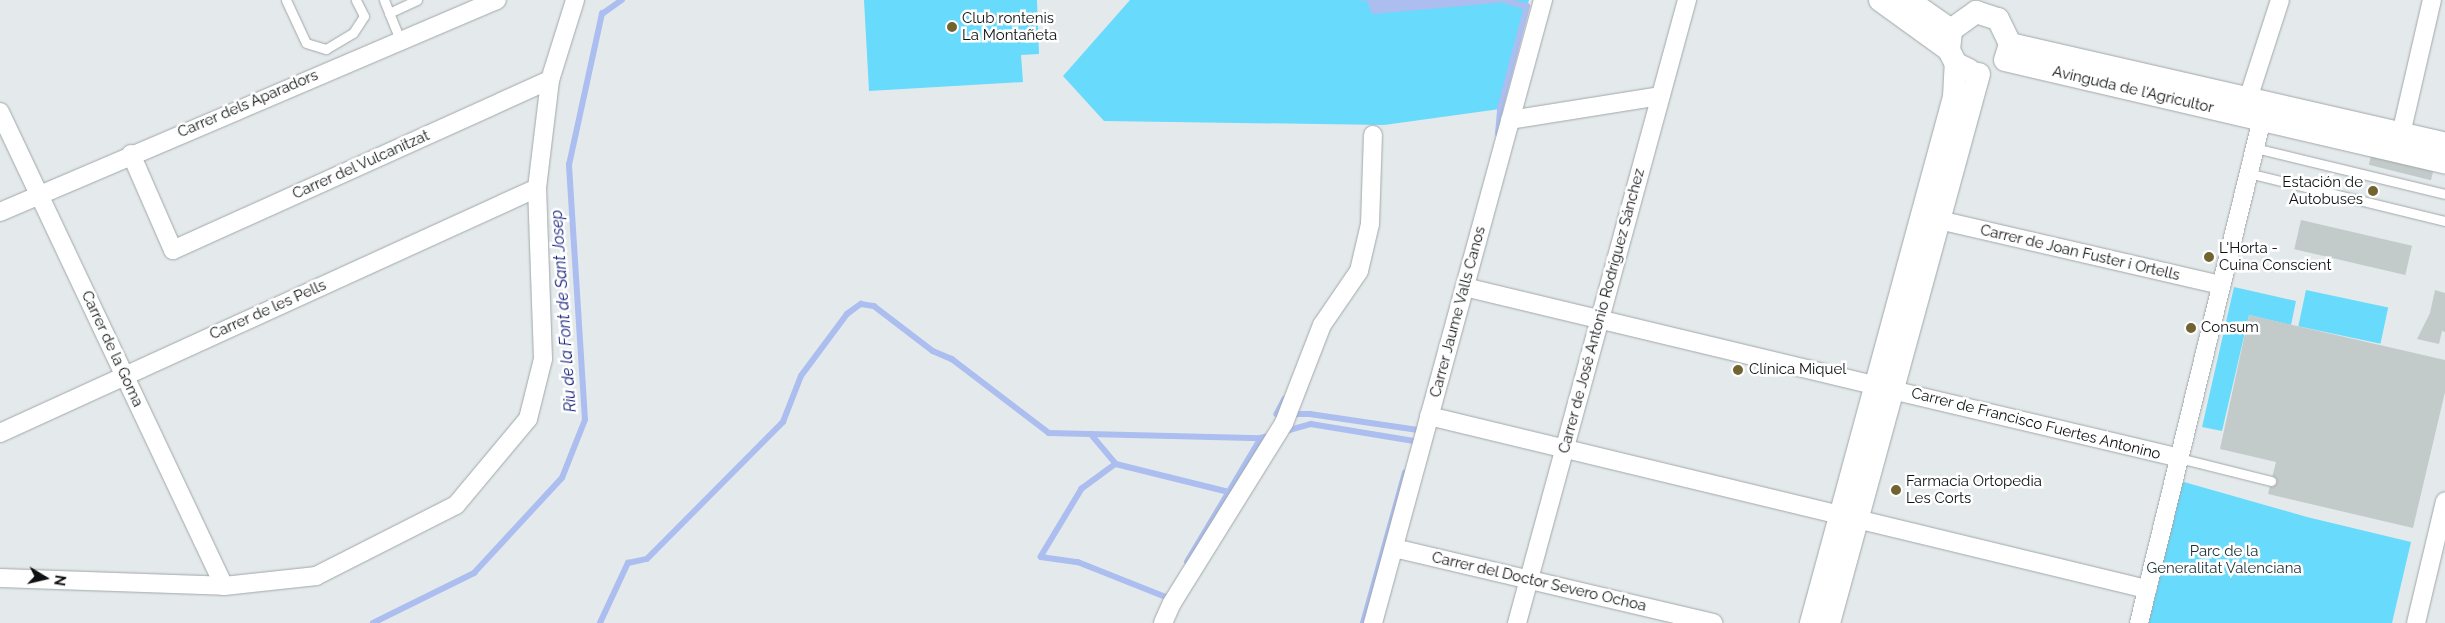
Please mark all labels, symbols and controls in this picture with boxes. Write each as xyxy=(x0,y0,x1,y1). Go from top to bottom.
place label: Club rontenis La Montañeta xyxy=(962,9,1057,44)
marker: Club rontenis La Montañeta xyxy=(946,21,958,33)
street label: Avinguda de l'Agricultor xyxy=(2051,63,2215,117)
street label: Carrer dels Aparadors xyxy=(175,66,321,142)
street label: Carrer del Vulcanitzat xyxy=(289,126,433,204)
street label: Carrer de José Antonio Rodríguez Sánchez xyxy=(1555,166,1649,456)
place label: Estación de Autobuses xyxy=(2282,173,2363,208)
marker: Estación de Autobuses xyxy=(2367,185,2379,197)
water label: Riu de la Font de Sant Josep xyxy=(547,209,581,413)
street label: Carrer de Joan Fuster i Ortells xyxy=(1978,221,2182,285)
street label: Carrer Jaume Valls Canos xyxy=(1426,224,1490,400)
place label: L'Horta - Cuina Conscient xyxy=(2219,239,2331,274)
marker: L'Horta - Cuina Conscient xyxy=(2203,251,2215,263)
street label: Carrer de les Pells xyxy=(207,276,329,344)
street label: Carrer de la Goma xyxy=(77,288,147,410)
place label: Consum xyxy=(2201,319,2259,337)
marker: Consum xyxy=(2185,322,2197,334)
place label: Clínica Miquel xyxy=(1749,361,1846,379)
marker: Clínica Miquel xyxy=(1731,363,1745,377)
street label: Carrer de Francisco Fuertes Antonino xyxy=(1909,384,2163,464)
place label: Farmacia Ortopedia Les Corts xyxy=(1906,472,2042,507)
marker: Farmacia Ortopedia Les Corts xyxy=(1890,484,1902,496)
park label: Parc de la Generalitat Valenciana xyxy=(2146,542,2302,577)
street label: Carrer del Doctor Severo Ochoa xyxy=(1429,548,1649,616)
north arrow xyxy=(20,553,70,603)
text: N xyxy=(51,574,69,587)

